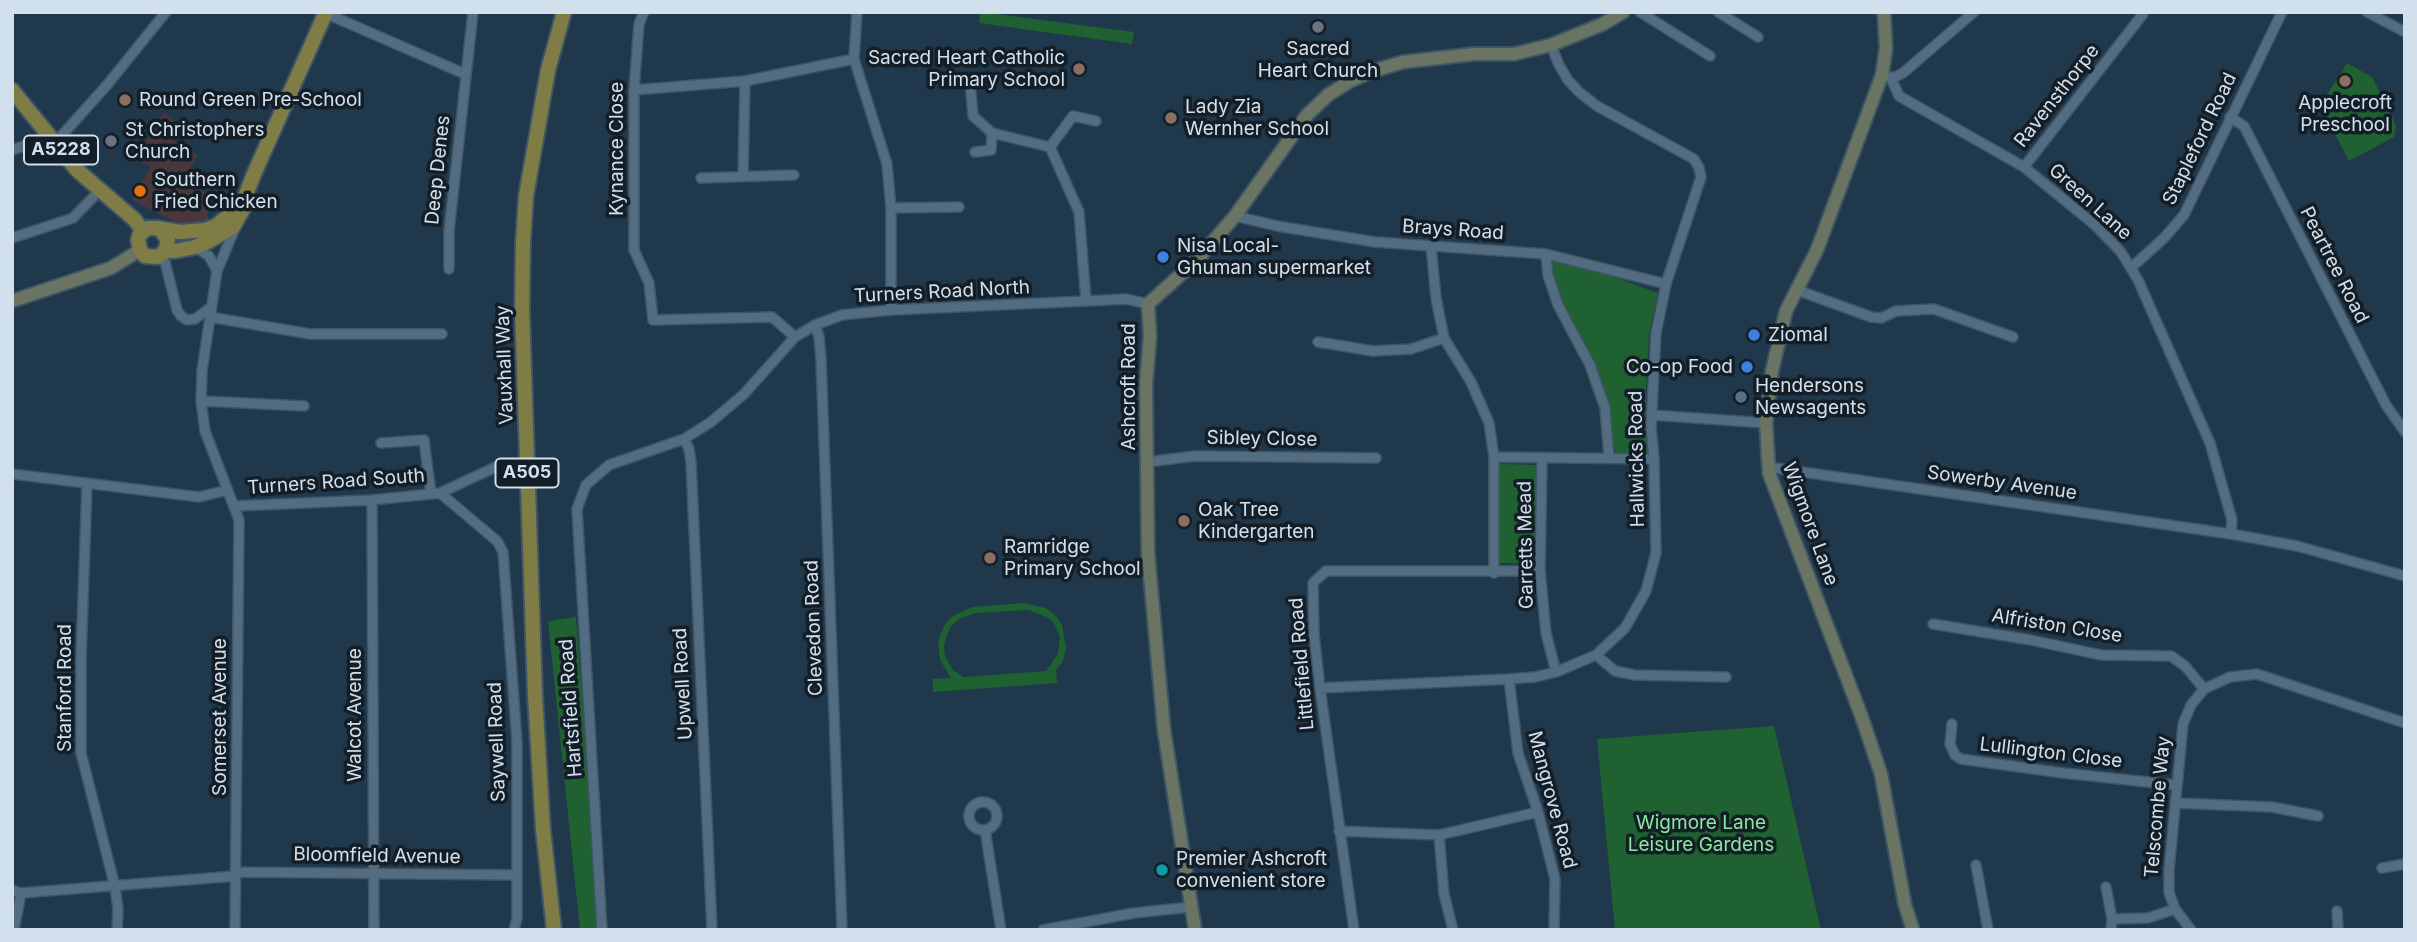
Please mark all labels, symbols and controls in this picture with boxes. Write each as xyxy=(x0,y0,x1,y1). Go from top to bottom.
marker: Sacred Heart Church xyxy=(1310,19,1326,35)
place label: Sacred Heart Church xyxy=(1258,38,1378,82)
street label: Ravensthorpe xyxy=(2010,40,2104,152)
place label: Sacred Heart Catholic Primary School xyxy=(868,47,1065,91)
marker: Sacred Heart Catholic Primary School xyxy=(1071,61,1087,77)
street label: Stapleford Road xyxy=(2158,69,2242,209)
marker: Applecroft Preschool xyxy=(2337,73,2353,89)
street label: Kynance Close xyxy=(606,82,628,216)
place label: Round Green Pre-School xyxy=(139,89,362,111)
marker: Round Green Pre-School xyxy=(117,92,133,108)
place label: Applecroft Preschool xyxy=(2298,92,2392,136)
place label: Lady Zia Wernher School xyxy=(1185,96,1329,140)
marker: Lady Zia Wernher School xyxy=(1163,110,1179,126)
street label: Deep Denes xyxy=(421,114,455,226)
place label: St Christophers Church xyxy=(125,119,264,163)
marker: St Christophers Church xyxy=(103,133,119,149)
road number: A5228 xyxy=(24,135,98,164)
street label: Green Lane xyxy=(2044,159,2136,245)
place label: Southern Fried Chicken xyxy=(154,169,278,213)
marker: Southern Fried Chicken xyxy=(132,183,148,199)
street label: Peartree Road xyxy=(2295,203,2373,327)
street label: Brays Road xyxy=(1401,215,1505,245)
place label: Nisa Local- Ghuman supermarket xyxy=(1177,235,1371,279)
marker: Nisa Local- Ghuman supermarket xyxy=(1155,249,1171,265)
street label: Turners Road North xyxy=(853,276,1031,308)
street label: Vauxhall Way xyxy=(492,305,518,425)
street label: Ashcroft Road xyxy=(1118,323,1140,451)
place label: Ziomal xyxy=(1768,324,1828,346)
marker: Ziomal xyxy=(1746,327,1762,343)
place label: Co-op Food xyxy=(1626,356,1733,378)
marker: Co-op Food xyxy=(1739,359,1755,375)
place label: Hendersons Newsagents xyxy=(1755,375,1866,419)
marker: Hendersons Newsagents xyxy=(1733,389,1749,405)
street label: Hallwicks Road xyxy=(1624,390,1650,528)
street label: Sibley Close xyxy=(1206,427,1318,451)
road number: A505 xyxy=(496,458,558,488)
street label: Wigmore Lane xyxy=(1777,459,1843,589)
street label: Sowerby Avenue xyxy=(1926,461,2078,505)
street label: Turners Road South xyxy=(247,464,425,500)
street label: Garretts Mead xyxy=(1513,481,1539,609)
place label: Oak Tree Kindergarten xyxy=(1198,499,1315,543)
marker: Oak Tree Kindergarten xyxy=(1176,513,1192,529)
place label: Ramridge Primary School xyxy=(1004,536,1141,580)
marker: Ramridge Primary School xyxy=(982,550,998,566)
street label: Clevedon Road xyxy=(800,560,828,696)
street label: Littlefield Road xyxy=(1285,597,1319,731)
street label: Alfriston Close xyxy=(1990,604,2124,648)
street label: Stanford Road xyxy=(54,624,76,752)
street label: Upwell Road xyxy=(669,627,697,741)
street label: Somerset Avenue xyxy=(209,638,231,796)
street label: Hartsfield Road xyxy=(555,638,587,778)
street label: Walcot Avenue xyxy=(344,648,366,782)
street label: Saywell Road xyxy=(484,682,510,802)
street label: Mangrove Road xyxy=(1523,729,1581,871)
street label: Lullington Close xyxy=(1978,733,2124,773)
street label: Telscombe Way xyxy=(2140,735,2176,879)
park label: Wigmore Lane Leisure Gardens xyxy=(1628,812,1774,856)
street label: Bloomfield Avenue xyxy=(293,843,461,869)
place label: Premier Ashcroft convenient store xyxy=(1176,848,1327,892)
marker: Premier Ashcroft convenient store xyxy=(1154,862,1170,878)

